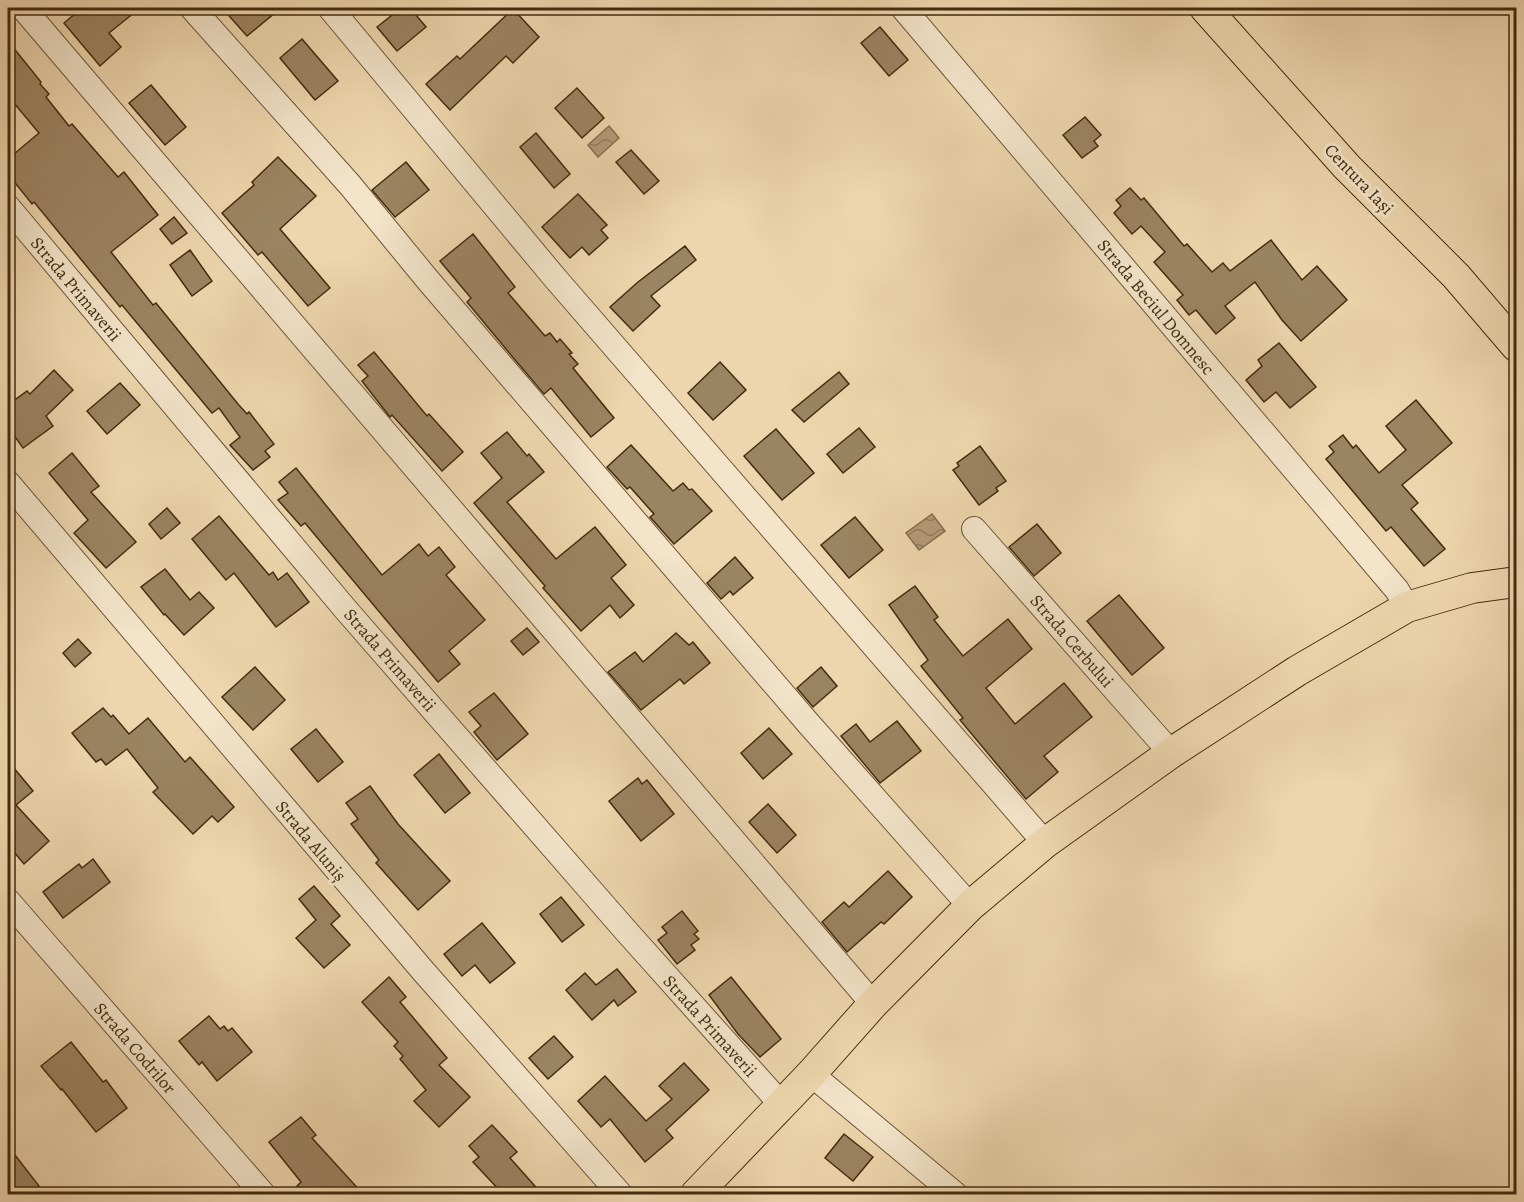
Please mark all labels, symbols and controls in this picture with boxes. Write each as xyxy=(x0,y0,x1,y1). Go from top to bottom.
street label: Centura Iași xyxy=(1319,138,1399,220)
street label: Strada Primaverii xyxy=(25,232,127,346)
street label: Strada Beciul Domnesc xyxy=(1092,234,1220,380)
street label: Strada Cerbului xyxy=(1025,589,1119,693)
street label: Strada Primaverii xyxy=(338,603,442,717)
street label: Strada Aluniș xyxy=(270,795,352,887)
street label: Strada Primaverii xyxy=(658,970,762,1082)
street label: Strada Codrilor xyxy=(89,997,182,1099)

